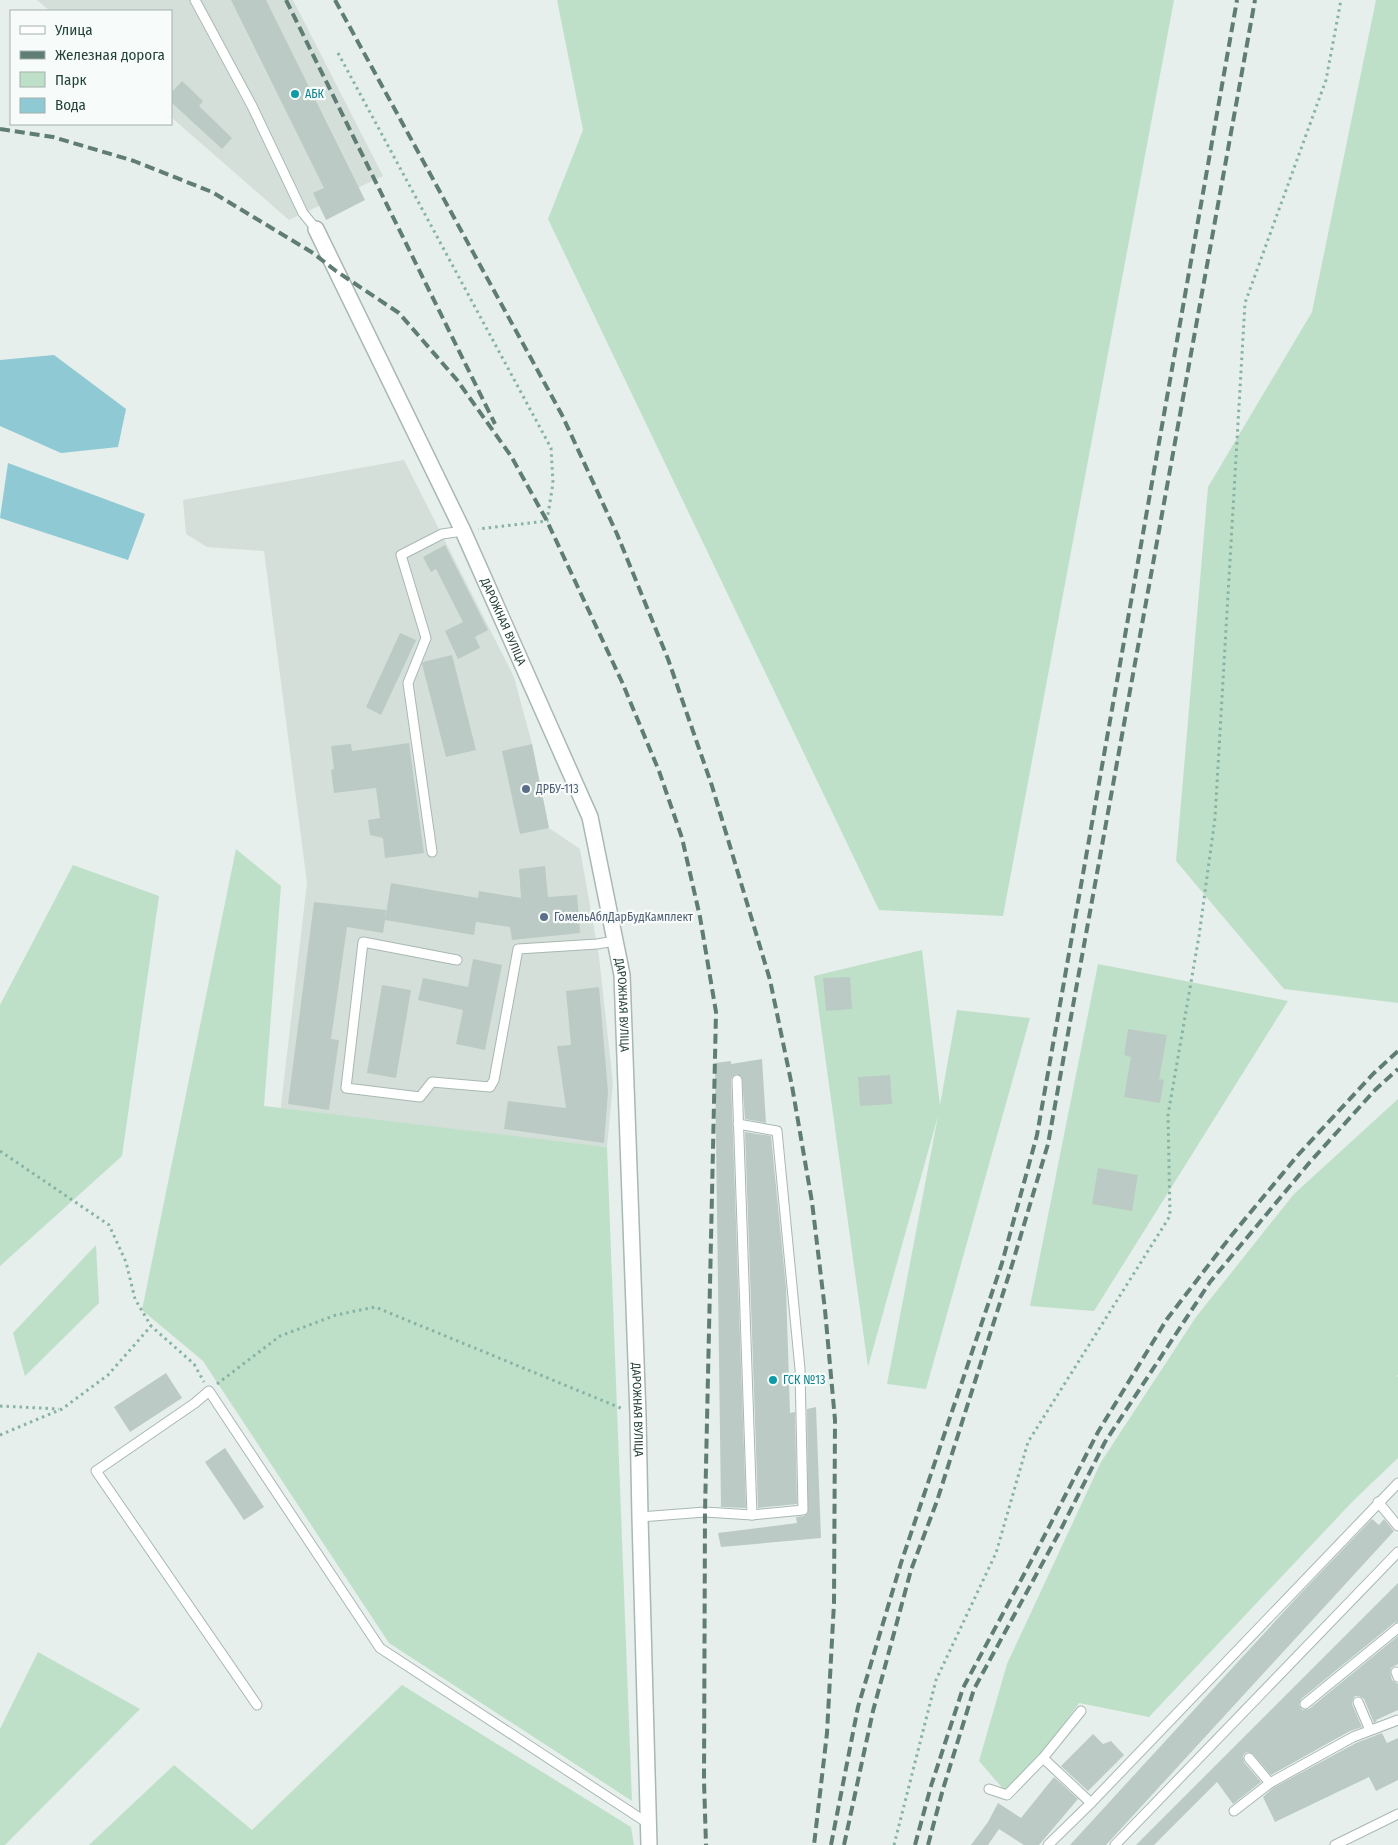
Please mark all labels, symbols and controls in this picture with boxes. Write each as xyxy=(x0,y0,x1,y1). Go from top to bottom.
legend xyxy=(10,10,172,125)
text: Улица xyxy=(54,21,93,39)
text: Железная дорога xyxy=(55,46,165,64)
text: Парк xyxy=(55,71,86,89)
place label: АБК xyxy=(305,87,325,101)
marker: АБК xyxy=(289,88,301,100)
text: Вода xyxy=(55,96,86,114)
street label: ДАРОЖНАЯ ВУЛІЦА xyxy=(477,575,529,668)
place label: ДРБУ-113 xyxy=(535,782,579,796)
marker: ДРБУ-113 xyxy=(520,783,532,795)
place label: ГомельАблДарБудКамплект xyxy=(554,910,693,924)
marker: ГомельАблДарБудКамплект xyxy=(538,911,550,923)
street label: ДАРОЖНАЯ ВУЛІЦА xyxy=(612,956,632,1053)
street label: ДАРОЖНАЯ ВУЛІЦА xyxy=(629,1361,646,1458)
place label: ГСК №13 xyxy=(783,1373,825,1387)
marker: ГСК №13 xyxy=(767,1374,779,1386)

